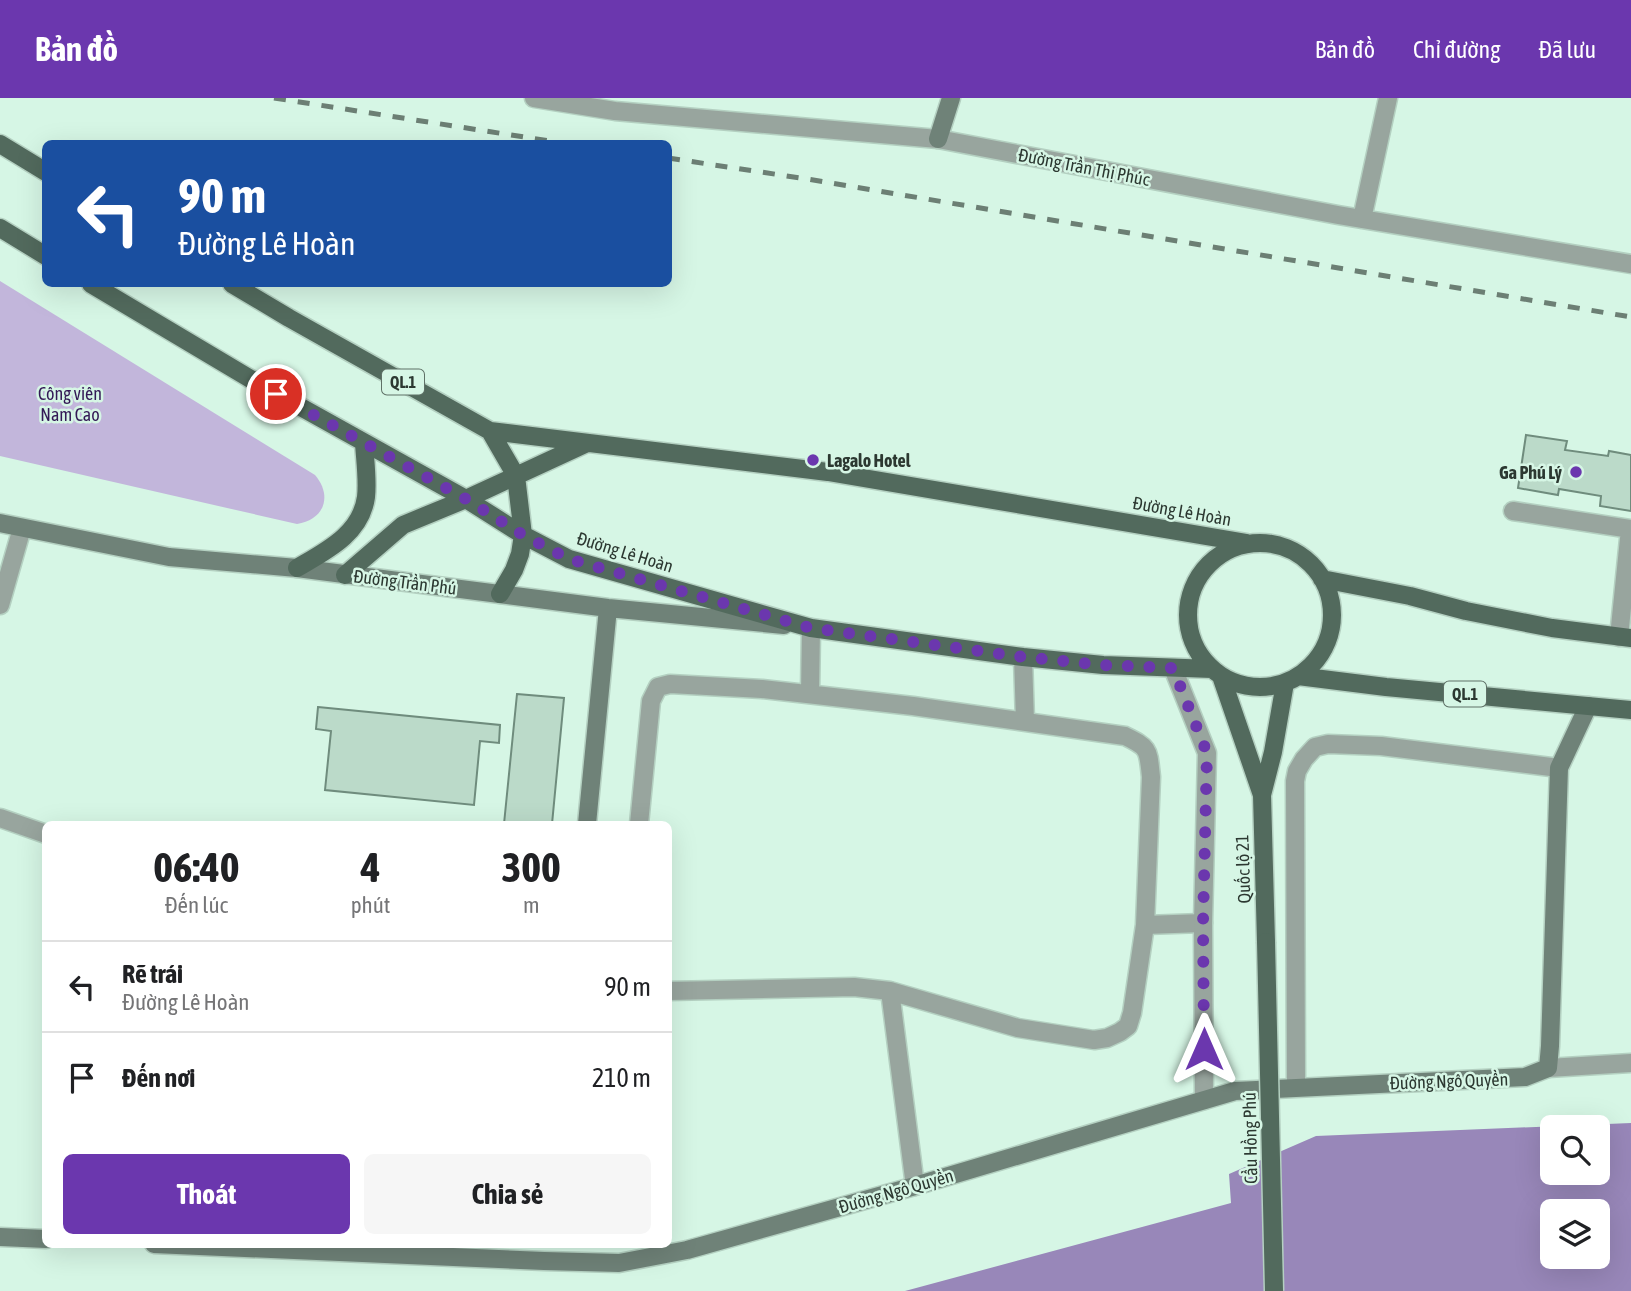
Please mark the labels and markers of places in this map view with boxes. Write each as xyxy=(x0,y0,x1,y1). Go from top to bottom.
pin xyxy=(246,364,306,424)
place label: Lagalo Hotel xyxy=(827,450,911,471)
marker: Lagalo Hotel xyxy=(805,452,821,468)
place label: Ga Phú Lý xyxy=(1499,462,1563,483)
marker: Ga Phú Lý xyxy=(1568,464,1584,480)

